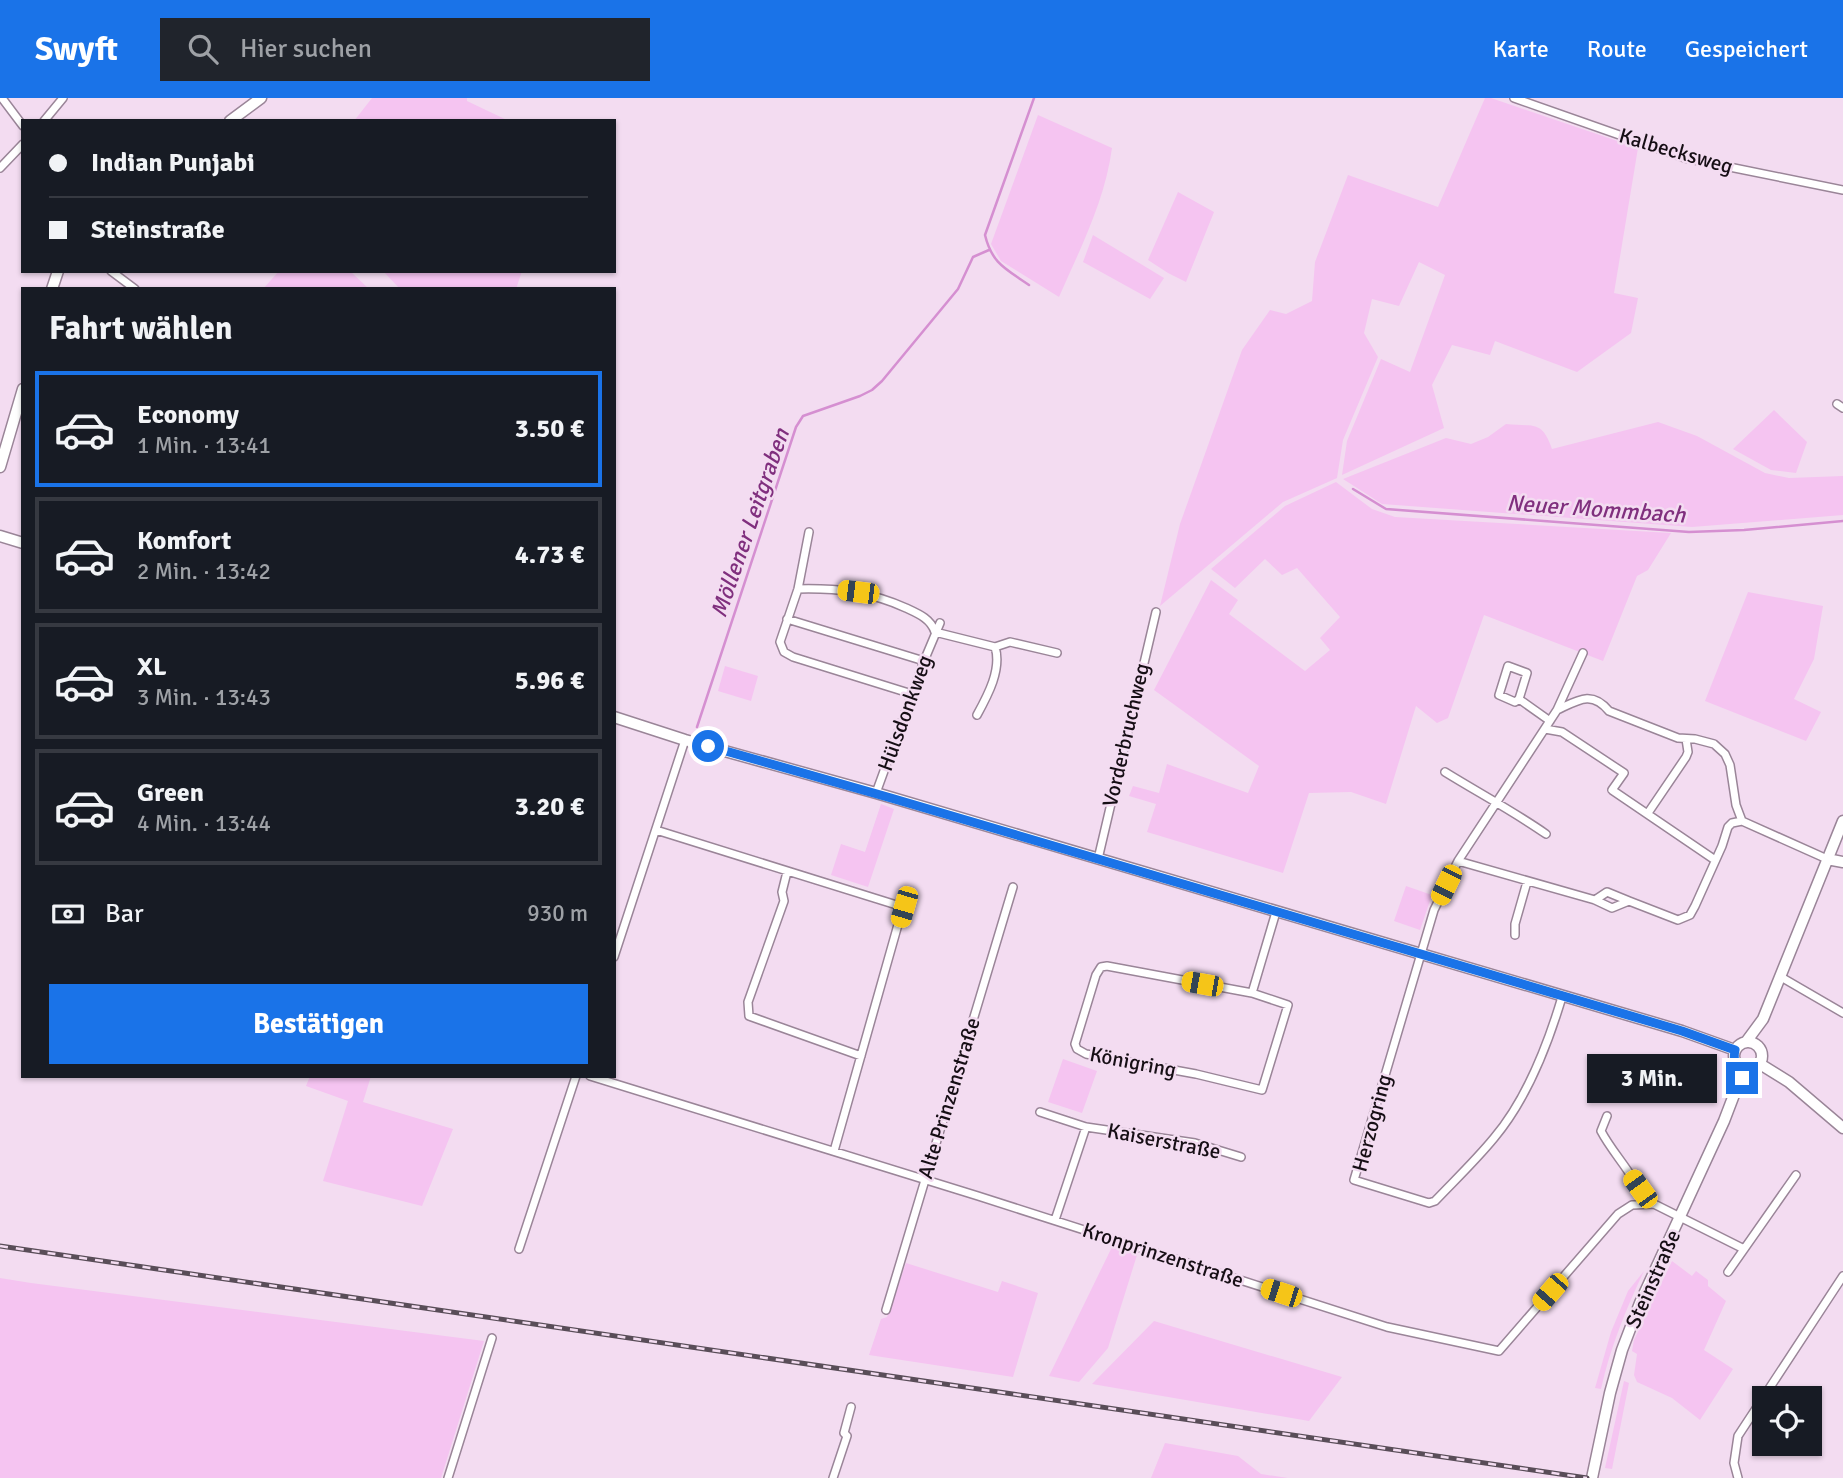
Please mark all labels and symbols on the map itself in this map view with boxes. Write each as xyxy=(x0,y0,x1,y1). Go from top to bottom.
street label: Kalbecksweg xyxy=(1616,122,1736,180)
water label: Möllener Leitgraben xyxy=(704,423,796,621)
water label: Neuer Mommbach xyxy=(1506,488,1688,530)
car xyxy=(836,579,881,605)
street label: Hülsdonkweg xyxy=(872,651,938,775)
street label: Vorderbruchweg xyxy=(1097,661,1155,809)
route start xyxy=(692,730,724,762)
car xyxy=(1428,862,1465,908)
car xyxy=(889,884,920,930)
car xyxy=(1180,970,1225,998)
street label: Alte Prinzenstraße xyxy=(912,1014,986,1182)
street label: Königring xyxy=(1087,1041,1179,1083)
callout: 3 Min. xyxy=(1588,1054,1718,1102)
route end xyxy=(1726,1062,1758,1094)
street label: Herzogring xyxy=(1347,1071,1397,1175)
street label: Kaiserstraße xyxy=(1105,1117,1223,1165)
car xyxy=(1620,1166,1661,1212)
street label: Kronprinzenstraße xyxy=(1079,1217,1247,1293)
street label: Steinstraße xyxy=(1620,1226,1686,1332)
car xyxy=(1529,1269,1572,1315)
car xyxy=(1258,1277,1305,1309)

